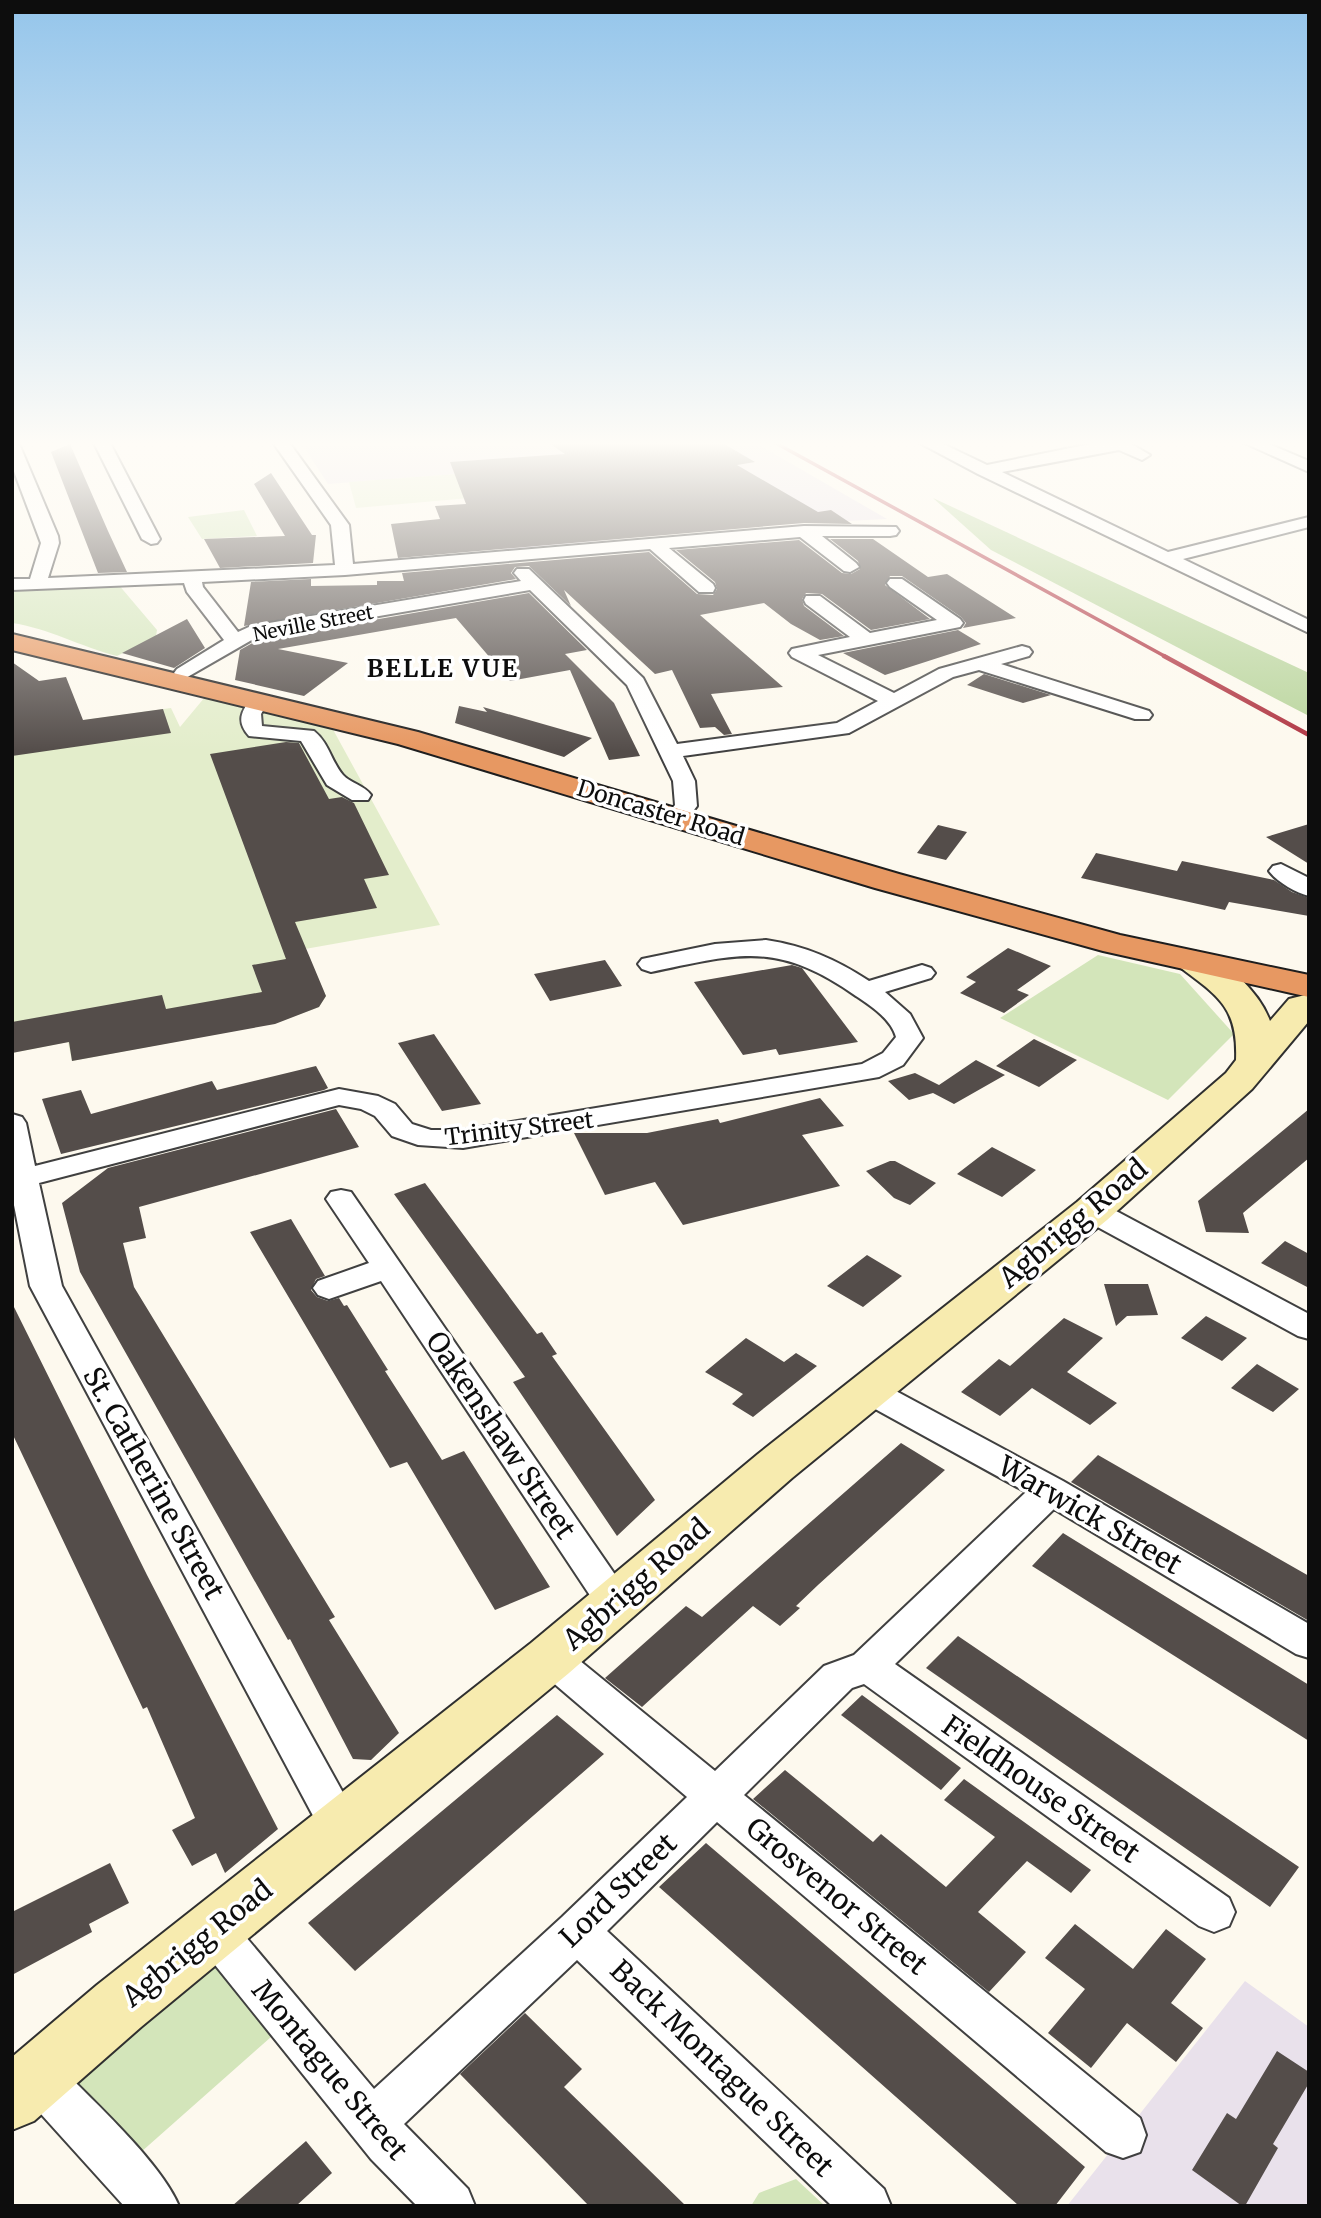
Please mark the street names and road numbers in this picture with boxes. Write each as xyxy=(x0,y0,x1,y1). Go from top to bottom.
street label: Neville Street xyxy=(251,599,376,646)
street label: Doncaster Road xyxy=(574,773,748,851)
street label: Trinity Street xyxy=(443,1104,595,1152)
street label: Agbrigg Road xyxy=(991,1150,1155,1296)
street label: Oakenshaw Street xyxy=(418,1324,584,1546)
street label: St. Catherine Street xyxy=(75,1361,233,1605)
street label: Warwick Street xyxy=(991,1447,1188,1582)
street label: Agbrigg Road xyxy=(554,1510,717,1658)
street label: Fieldhouse Street xyxy=(935,1707,1147,1871)
street label: Grosvenor Street xyxy=(739,1810,935,1982)
street label: Lord Street xyxy=(552,1825,684,1955)
street label: Agbrigg Road xyxy=(114,1871,280,2015)
street label: Back Montague Street xyxy=(603,1952,841,2184)
street label: Montague Street xyxy=(244,1973,416,2167)

